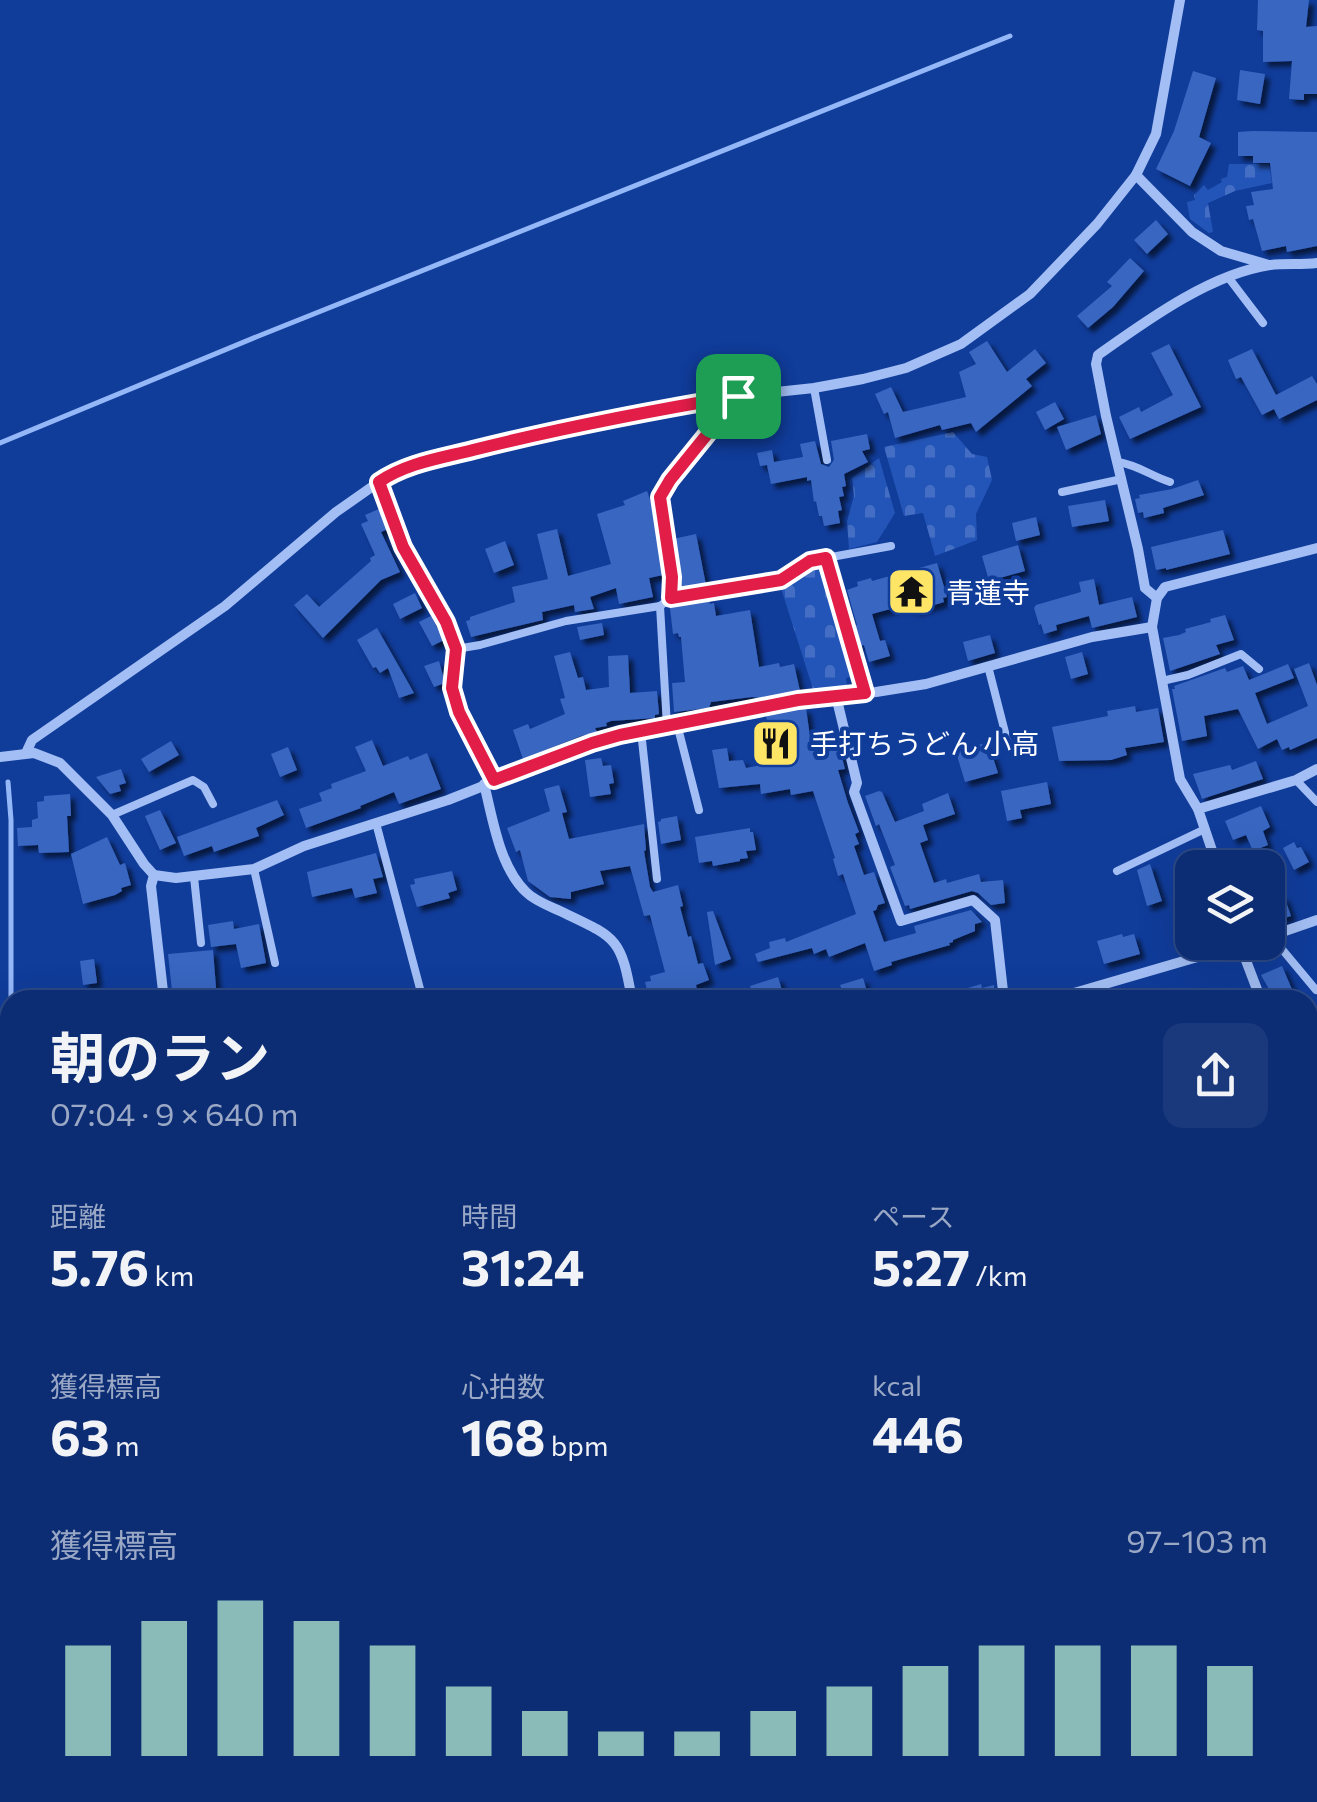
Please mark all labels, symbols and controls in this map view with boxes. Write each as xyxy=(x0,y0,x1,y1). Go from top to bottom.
pin xyxy=(696,354,781,439)
icon: arrive xyxy=(711,369,766,424)
temple icon: 青蓮寺 xyxy=(885,566,937,618)
place label: 青蓮寺 xyxy=(946,575,1030,609)
restaurant icon: 手打ちうどん 小高 xyxy=(749,717,801,769)
place label: 手打ちうどん 小高 xyxy=(810,726,1039,760)
map controls xyxy=(1175,850,1285,960)
button: layers xyxy=(1175,850,1285,960)
text: 朝のラン xyxy=(50,1022,270,1089)
button: share xyxy=(1163,1023,1268,1128)
text: 07:04 · 9 × 640 m xyxy=(50,1093,298,1133)
text: 距離 xyxy=(50,1199,106,1233)
text: 時間 xyxy=(461,1199,517,1233)
text: ペース xyxy=(872,1199,955,1233)
text: 5.76 xyxy=(50,1235,149,1296)
text: 31:24 xyxy=(461,1235,584,1296)
text: 5:27 xyxy=(872,1235,970,1296)
text: km xyxy=(149,1258,194,1292)
text: /km xyxy=(970,1258,1027,1292)
text: kcal xyxy=(872,1368,922,1402)
text: 獲得標高 xyxy=(50,1369,162,1403)
text: 心拍数 xyxy=(461,1369,545,1403)
text: 446 xyxy=(872,1402,964,1463)
text: 63 xyxy=(50,1405,110,1466)
text: 168 xyxy=(461,1405,545,1466)
text: m xyxy=(110,1428,139,1462)
text: bpm xyxy=(545,1428,608,1462)
text: 97–103 m xyxy=(1126,1520,1268,1560)
text: 獲得標高 xyxy=(50,1524,178,1564)

